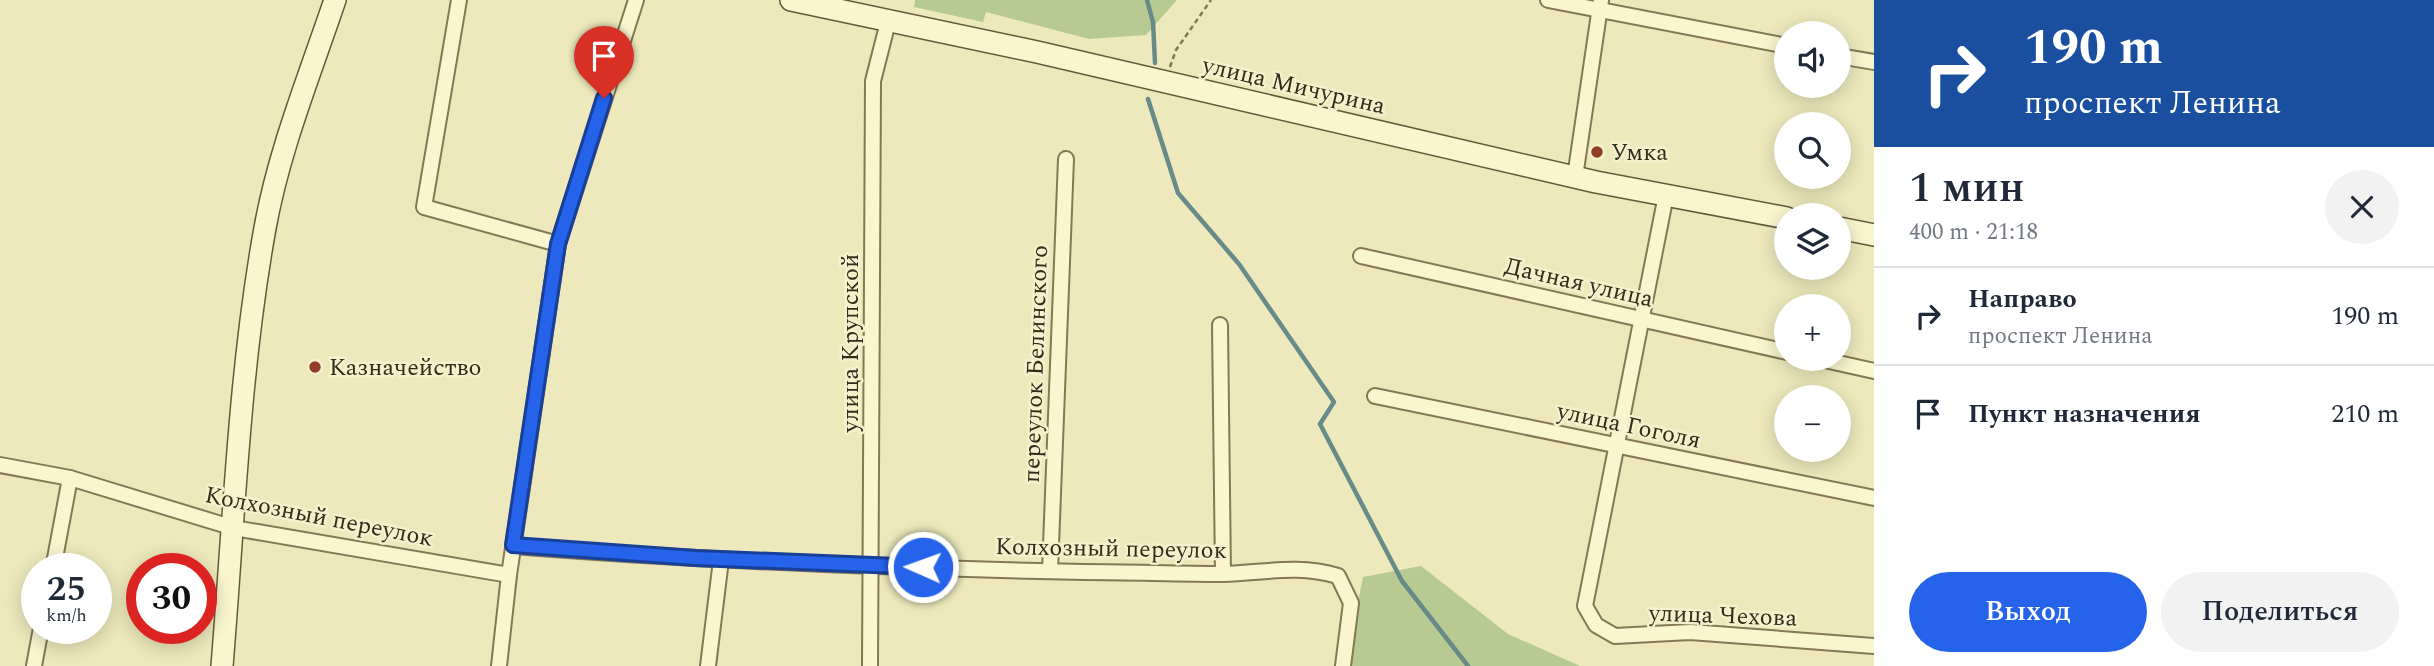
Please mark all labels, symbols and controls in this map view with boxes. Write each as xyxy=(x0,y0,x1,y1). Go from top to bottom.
text: 190 m xyxy=(2024,11,2163,86)
map controls xyxy=(1774,21,1851,462)
button: sound xyxy=(1774,21,1851,98)
pin xyxy=(574,26,634,98)
icon: right xyxy=(1909,28,2000,119)
icon: arrive xyxy=(585,37,623,75)
street label: улица Мичурина xyxy=(1198,47,1389,125)
text: проспект Ленина xyxy=(2024,79,2281,128)
button: search xyxy=(1774,112,1851,189)
place label: Умка xyxy=(1611,135,1668,171)
marker: Умка xyxy=(1589,144,1605,160)
text: 1 мин xyxy=(1909,157,2024,220)
button: close xyxy=(2325,170,2399,244)
button: layers xyxy=(1774,203,1851,280)
text: 400 m · 21:18 xyxy=(1909,215,2038,250)
street label: переулок Белинского xyxy=(1014,244,1058,484)
street label: Дачная улица xyxy=(1501,248,1657,318)
street label: улица Крупской xyxy=(833,254,869,433)
text: Направо xyxy=(1968,279,2077,319)
button: + xyxy=(1774,294,1851,371)
text: 190 m xyxy=(2331,296,2399,336)
icon: right xyxy=(1909,297,1947,335)
text: проспект Ленина xyxy=(1968,319,2153,354)
place label: Казначейство xyxy=(329,350,481,386)
marker: Казначейство xyxy=(307,359,323,375)
button: − xyxy=(1774,385,1851,462)
street label: улица Гоголя xyxy=(1553,393,1704,459)
text: Пункт назначения xyxy=(1968,394,2201,434)
text: 210 m xyxy=(2331,394,2399,434)
icon: arrive xyxy=(1909,395,1947,433)
street label: Колхозный переулок xyxy=(202,477,436,557)
street label: Колхозный переулок xyxy=(995,529,1227,569)
position arrow xyxy=(886,530,960,604)
speed limit sign: 30 xyxy=(126,553,217,644)
text: 25 xyxy=(47,563,86,616)
button: Выход xyxy=(1909,572,2147,652)
button: Поделиться xyxy=(2161,572,2399,652)
street label: улица Чехова xyxy=(1647,595,1798,637)
text: km/h xyxy=(46,602,87,629)

